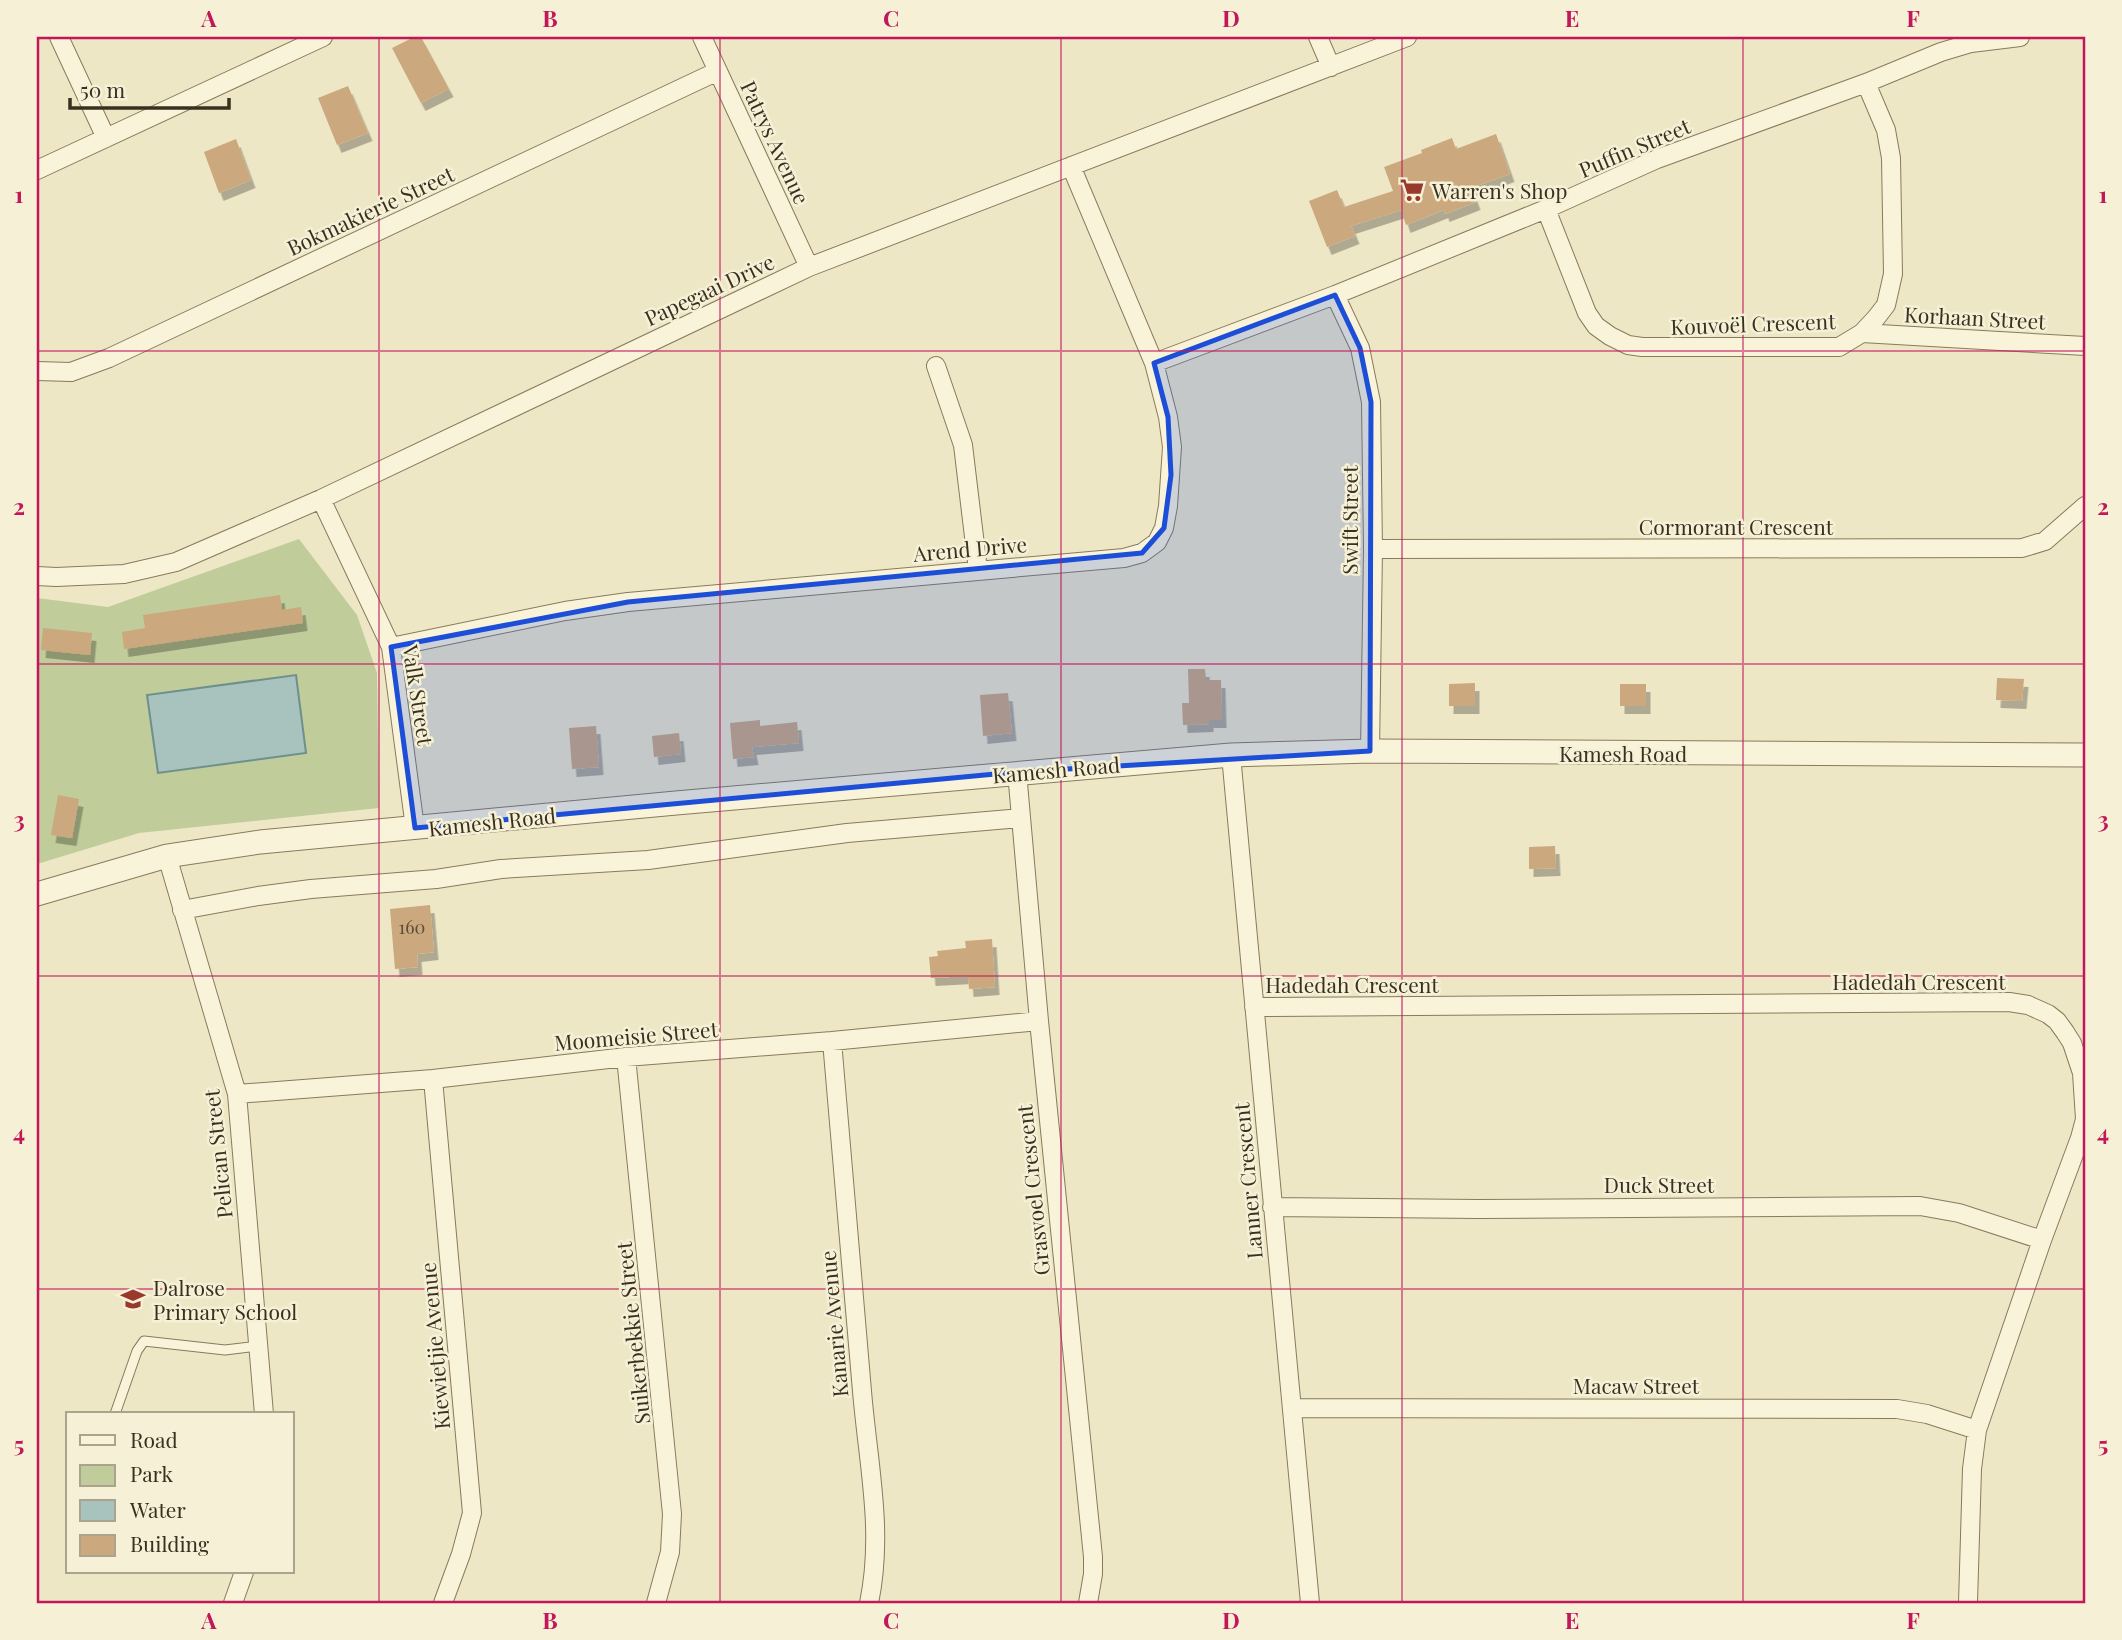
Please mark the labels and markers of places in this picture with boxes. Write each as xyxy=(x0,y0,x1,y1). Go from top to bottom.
supermarket icon: Warren's Shop xyxy=(1398,176,1426,204)
place label: Warren's Shop xyxy=(1431,176,1567,204)
place label: Dalrose Primary School xyxy=(153,1273,297,1325)
school or university icon: Dalrose Primary School xyxy=(119,1285,147,1313)

